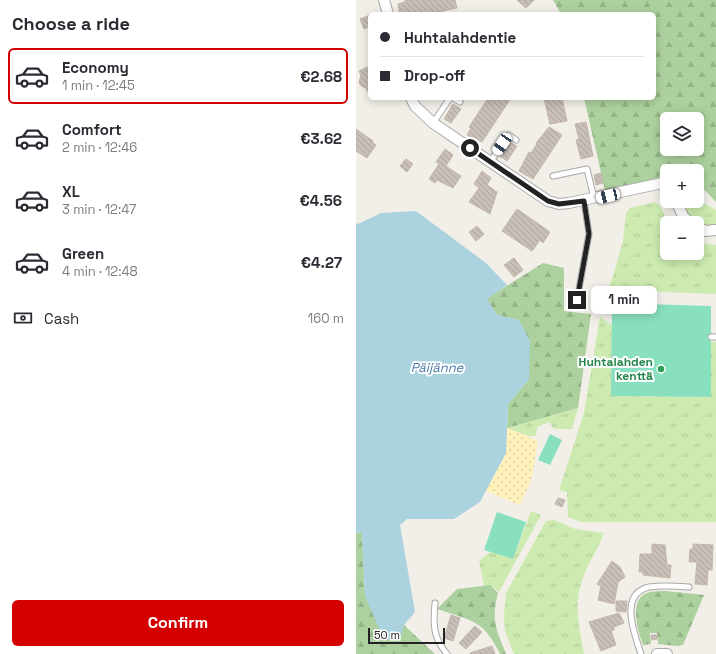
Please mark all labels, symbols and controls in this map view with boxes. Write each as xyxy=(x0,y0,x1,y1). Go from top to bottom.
text: Choose a ride xyxy=(12,12,130,35)
text: Huhtalahdentie xyxy=(404,28,516,47)
icon: car xyxy=(14,58,50,94)
text: Economy xyxy=(62,58,129,77)
text: Drop-off xyxy=(404,66,465,85)
text: €2.68 xyxy=(300,67,342,86)
text: 1 min · 12:45 xyxy=(62,77,135,94)
map controls xyxy=(660,112,704,260)
button: layers xyxy=(660,112,704,156)
icon: car xyxy=(14,120,50,156)
text: Comfort xyxy=(62,120,122,139)
text: €3.62 xyxy=(300,129,342,148)
car xyxy=(490,131,514,157)
text: 2 min · 12:46 xyxy=(62,139,137,156)
route start xyxy=(461,139,479,157)
button: + xyxy=(660,164,704,208)
icon: car xyxy=(14,182,50,218)
text: XL xyxy=(62,182,80,201)
car xyxy=(595,187,621,205)
text: €4.56 xyxy=(300,191,342,210)
text: 3 min · 12:47 xyxy=(62,201,136,218)
button: − xyxy=(660,216,704,260)
icon: car xyxy=(14,244,50,280)
text: Green xyxy=(62,244,104,263)
text: €4.27 xyxy=(301,253,342,272)
text: 4 min · 12:48 xyxy=(62,263,138,280)
callout: 1 min xyxy=(591,286,657,314)
route end xyxy=(568,291,586,309)
text: 1 min xyxy=(608,291,640,308)
icon: cash xyxy=(12,307,34,329)
text: Cash xyxy=(44,309,79,328)
text: 160 m xyxy=(308,310,344,327)
place label: Huhtalahden kenttä xyxy=(579,354,653,384)
water label: Päijänne xyxy=(411,359,465,376)
marker: Huhtalahden kenttä xyxy=(656,364,666,374)
button: Confirm xyxy=(12,600,344,646)
scale bar xyxy=(368,626,445,645)
text: 50 m xyxy=(374,628,400,642)

